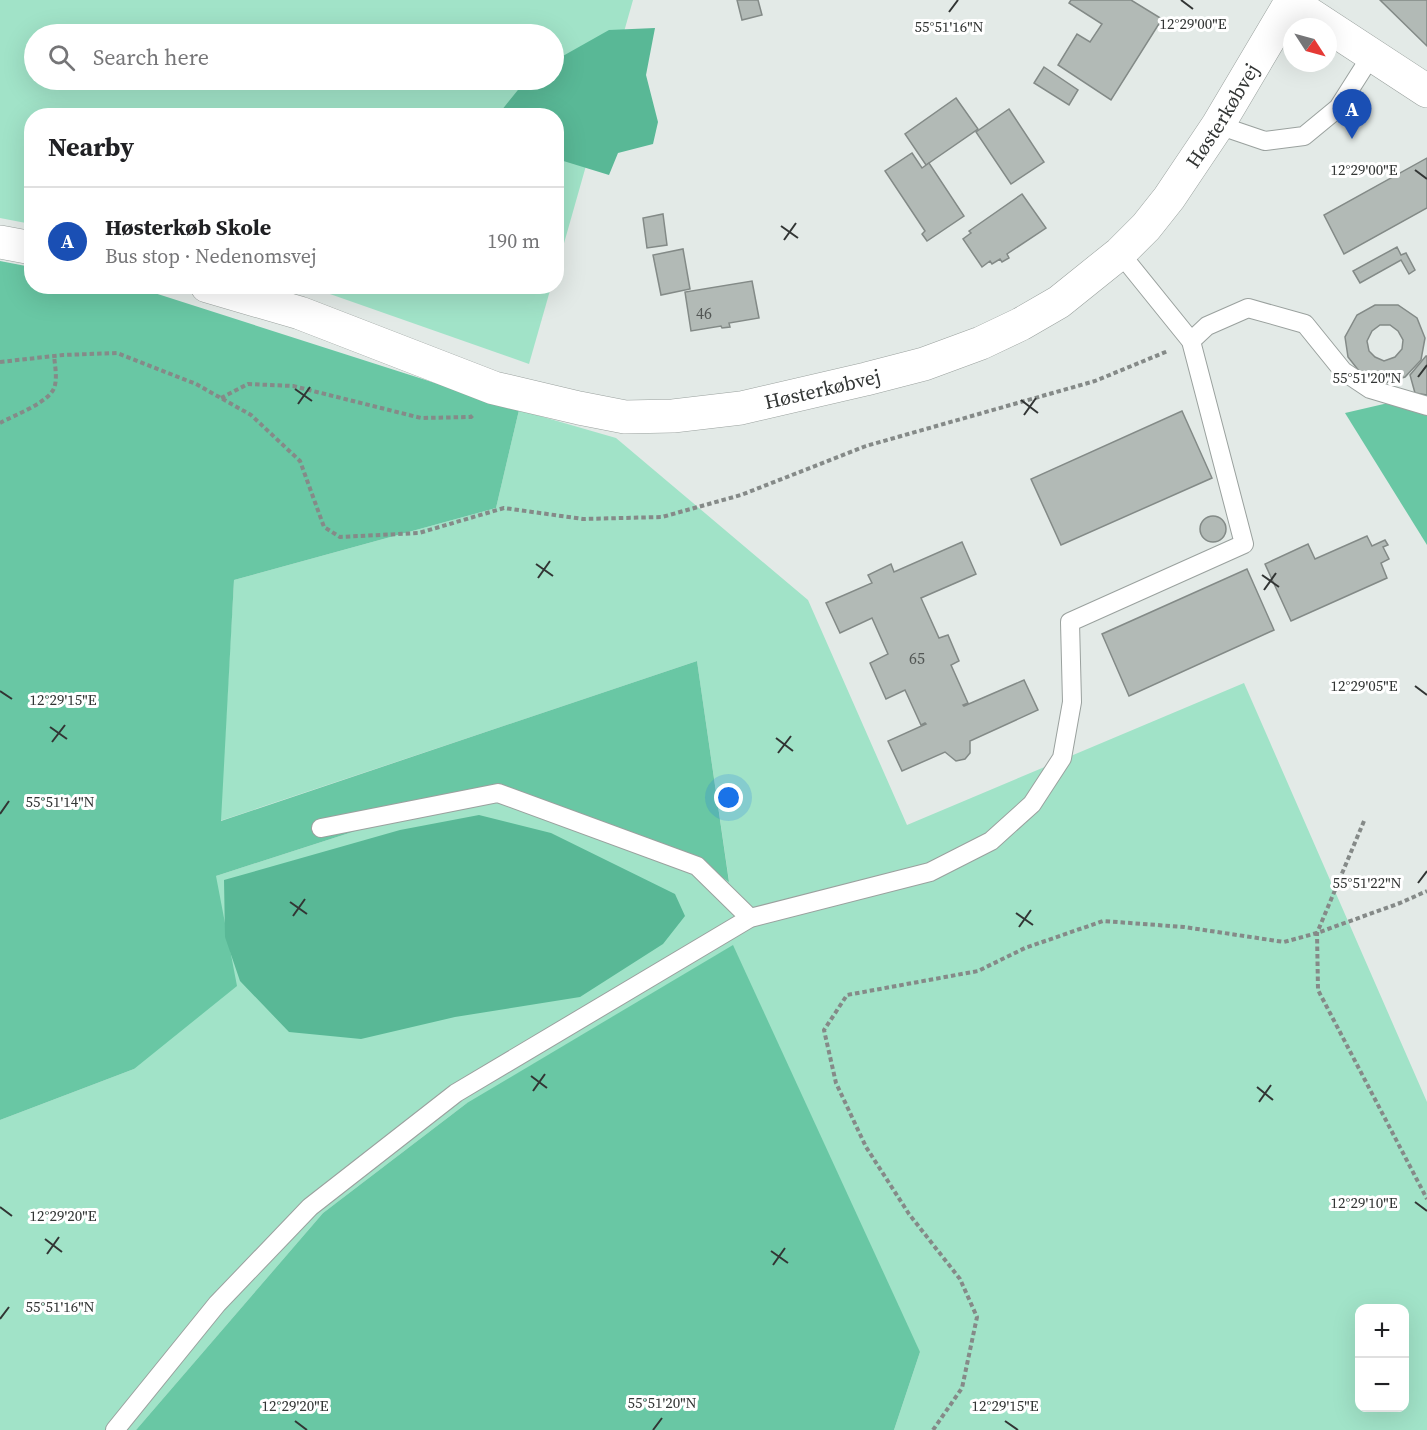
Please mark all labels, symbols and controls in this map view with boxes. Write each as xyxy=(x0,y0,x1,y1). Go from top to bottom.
text: 12°29'00"E xyxy=(1159,13,1227,34)
text: 55°51'16"N xyxy=(914,16,984,37)
north arrow xyxy=(1283,18,1337,72)
search box xyxy=(24,24,564,90)
icon: search xyxy=(45,41,78,74)
text: Search here xyxy=(93,42,209,72)
street label: Høsterkøbvej xyxy=(1179,58,1265,173)
pin: A xyxy=(1332,90,1372,139)
text: Nearby xyxy=(48,129,134,165)
text: 12°29'00"E xyxy=(1330,159,1398,180)
text: Høsterkøb Skole xyxy=(105,212,271,242)
text: A xyxy=(61,227,74,255)
text: 190 m xyxy=(487,227,540,255)
text: Bus stop · Nedenomsvej xyxy=(105,242,317,270)
house number: 46 xyxy=(696,302,712,324)
street label: Høsterkøbvej xyxy=(762,362,883,416)
text: 55°51'20"N xyxy=(1332,367,1402,388)
house number: 65 xyxy=(909,647,925,669)
text: 12°29'05"E xyxy=(1330,675,1398,696)
text: 12°29'15"E xyxy=(29,689,97,710)
your location xyxy=(714,783,743,812)
text: 55°51'14"N xyxy=(25,791,95,812)
text: 55°51'22"N xyxy=(1332,872,1402,893)
text: 12°29'10"E xyxy=(1330,1192,1398,1213)
text: 12°29'20"E xyxy=(29,1205,97,1226)
text: 55°51'16"N xyxy=(25,1296,95,1317)
map controls xyxy=(1355,1304,1409,1412)
button: + xyxy=(1355,1304,1409,1358)
button: − xyxy=(1355,1358,1409,1412)
text: 55°51'20"N xyxy=(627,1392,697,1413)
text: 12°29'20"E xyxy=(261,1395,329,1416)
text: 12°29'15"E xyxy=(971,1395,1039,1416)

